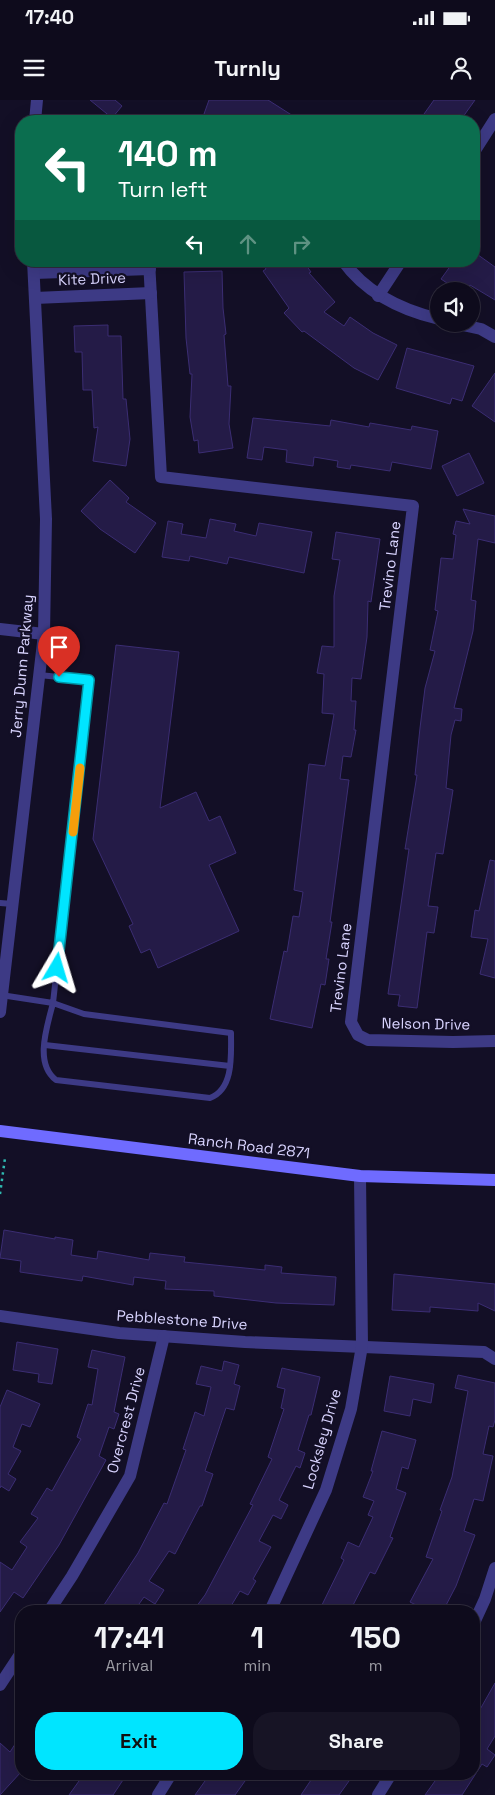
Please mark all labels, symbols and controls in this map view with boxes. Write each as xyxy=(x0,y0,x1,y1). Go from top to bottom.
text: 17:40 xyxy=(25,5,74,30)
icon: menu xyxy=(20,54,48,82)
text: Turnly xyxy=(214,54,281,82)
icon: person xyxy=(447,54,475,82)
text: 140 m xyxy=(118,132,218,176)
icon: left xyxy=(35,135,100,200)
text: Turn left xyxy=(118,175,208,203)
icon: left xyxy=(181,230,209,258)
icon: ahead xyxy=(234,230,262,258)
icon: right xyxy=(287,230,315,258)
street label: Kite Drive xyxy=(58,268,126,289)
map controls xyxy=(430,282,480,332)
button: sound xyxy=(430,282,480,332)
street label: Trevino Lane xyxy=(375,520,404,612)
street label: Jerry Dunn Parkway xyxy=(6,593,37,738)
pin xyxy=(38,626,80,677)
icon: arrive xyxy=(45,633,73,661)
street label: Trevino Lane xyxy=(326,922,355,1014)
position arrow xyxy=(30,941,82,993)
street label: Nelson Drive xyxy=(382,1013,471,1034)
street label: Ranch Road 2871 xyxy=(187,1129,311,1162)
street label: Pebblestone Drive xyxy=(116,1305,248,1334)
street label: Overcrest Drive xyxy=(102,1364,149,1475)
street label: Locksley Drive xyxy=(298,1386,345,1491)
text: 17:41 xyxy=(94,1618,165,1657)
text: 1 xyxy=(251,1618,264,1657)
text: 150 xyxy=(350,1618,401,1657)
text: Arrival xyxy=(106,1655,153,1676)
text: min xyxy=(244,1655,271,1676)
text: m xyxy=(369,1655,382,1676)
button: Exit xyxy=(35,1712,243,1770)
button: Share xyxy=(253,1712,460,1770)

